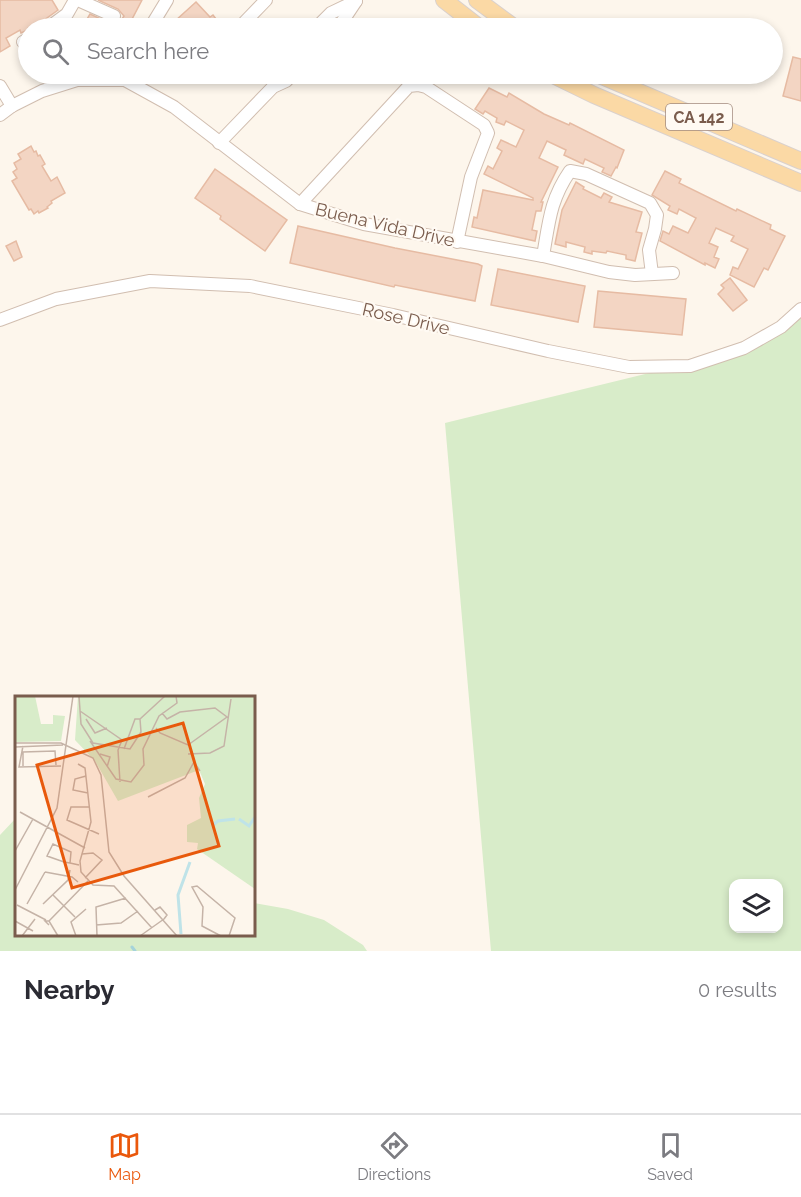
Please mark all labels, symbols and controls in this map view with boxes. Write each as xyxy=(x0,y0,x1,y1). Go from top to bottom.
search box xyxy=(18,18,783,84)
icon: search xyxy=(39,35,72,68)
text: Search here xyxy=(87,38,209,64)
road number: CA 142 xyxy=(666,104,732,130)
street label: Buena Vida Drive xyxy=(313,198,457,251)
street label: Rose Drive xyxy=(360,298,452,339)
inset map xyxy=(15,696,255,936)
map controls xyxy=(729,879,783,933)
button: layers xyxy=(729,879,783,933)
text: Nearby xyxy=(24,975,114,1005)
text: 0 results xyxy=(698,978,777,1002)
tab: Map xyxy=(108,1129,141,1184)
tab: Directions xyxy=(357,1129,431,1184)
tab: Saved xyxy=(647,1129,693,1184)

